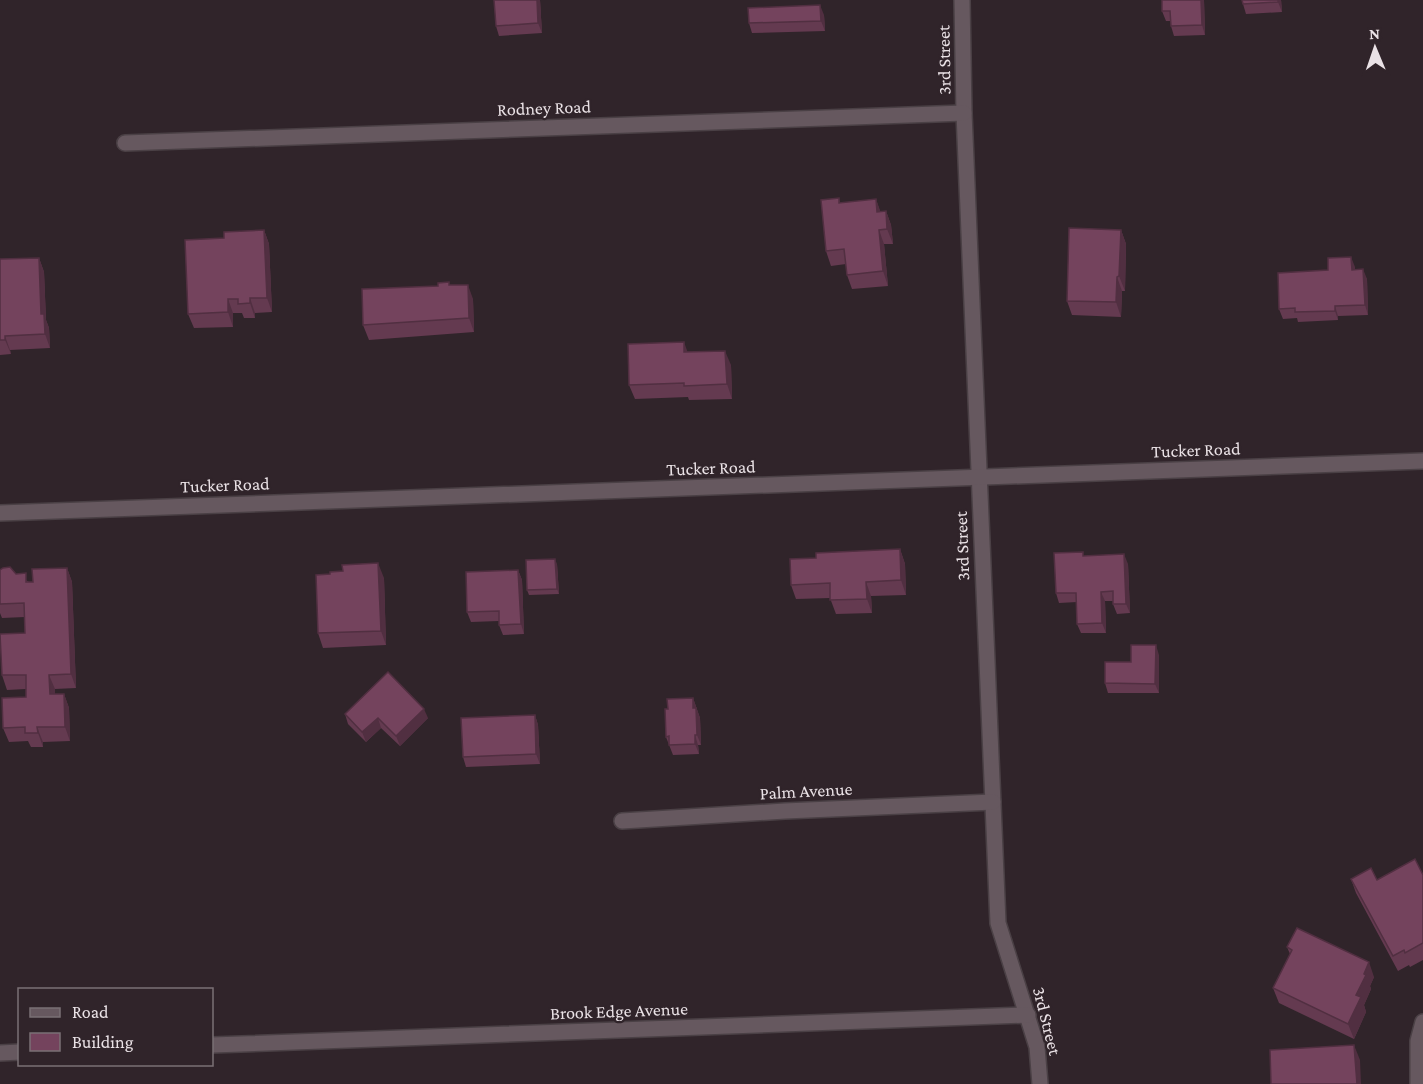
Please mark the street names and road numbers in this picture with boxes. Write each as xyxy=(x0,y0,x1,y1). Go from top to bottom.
street label: 3rd Street xyxy=(933,24,955,95)
street label: Rodney Road xyxy=(497,96,592,120)
street label: Tucker Road xyxy=(1151,438,1241,462)
street label: Tucker Road xyxy=(666,456,756,480)
street label: Tucker Road xyxy=(180,473,270,497)
street label: 3rd Street xyxy=(951,510,973,581)
street label: Palm Avenue xyxy=(759,779,853,803)
street label: 3rd Street xyxy=(1029,985,1065,1058)
street label: Brook Edge Avenue xyxy=(550,999,688,1023)

